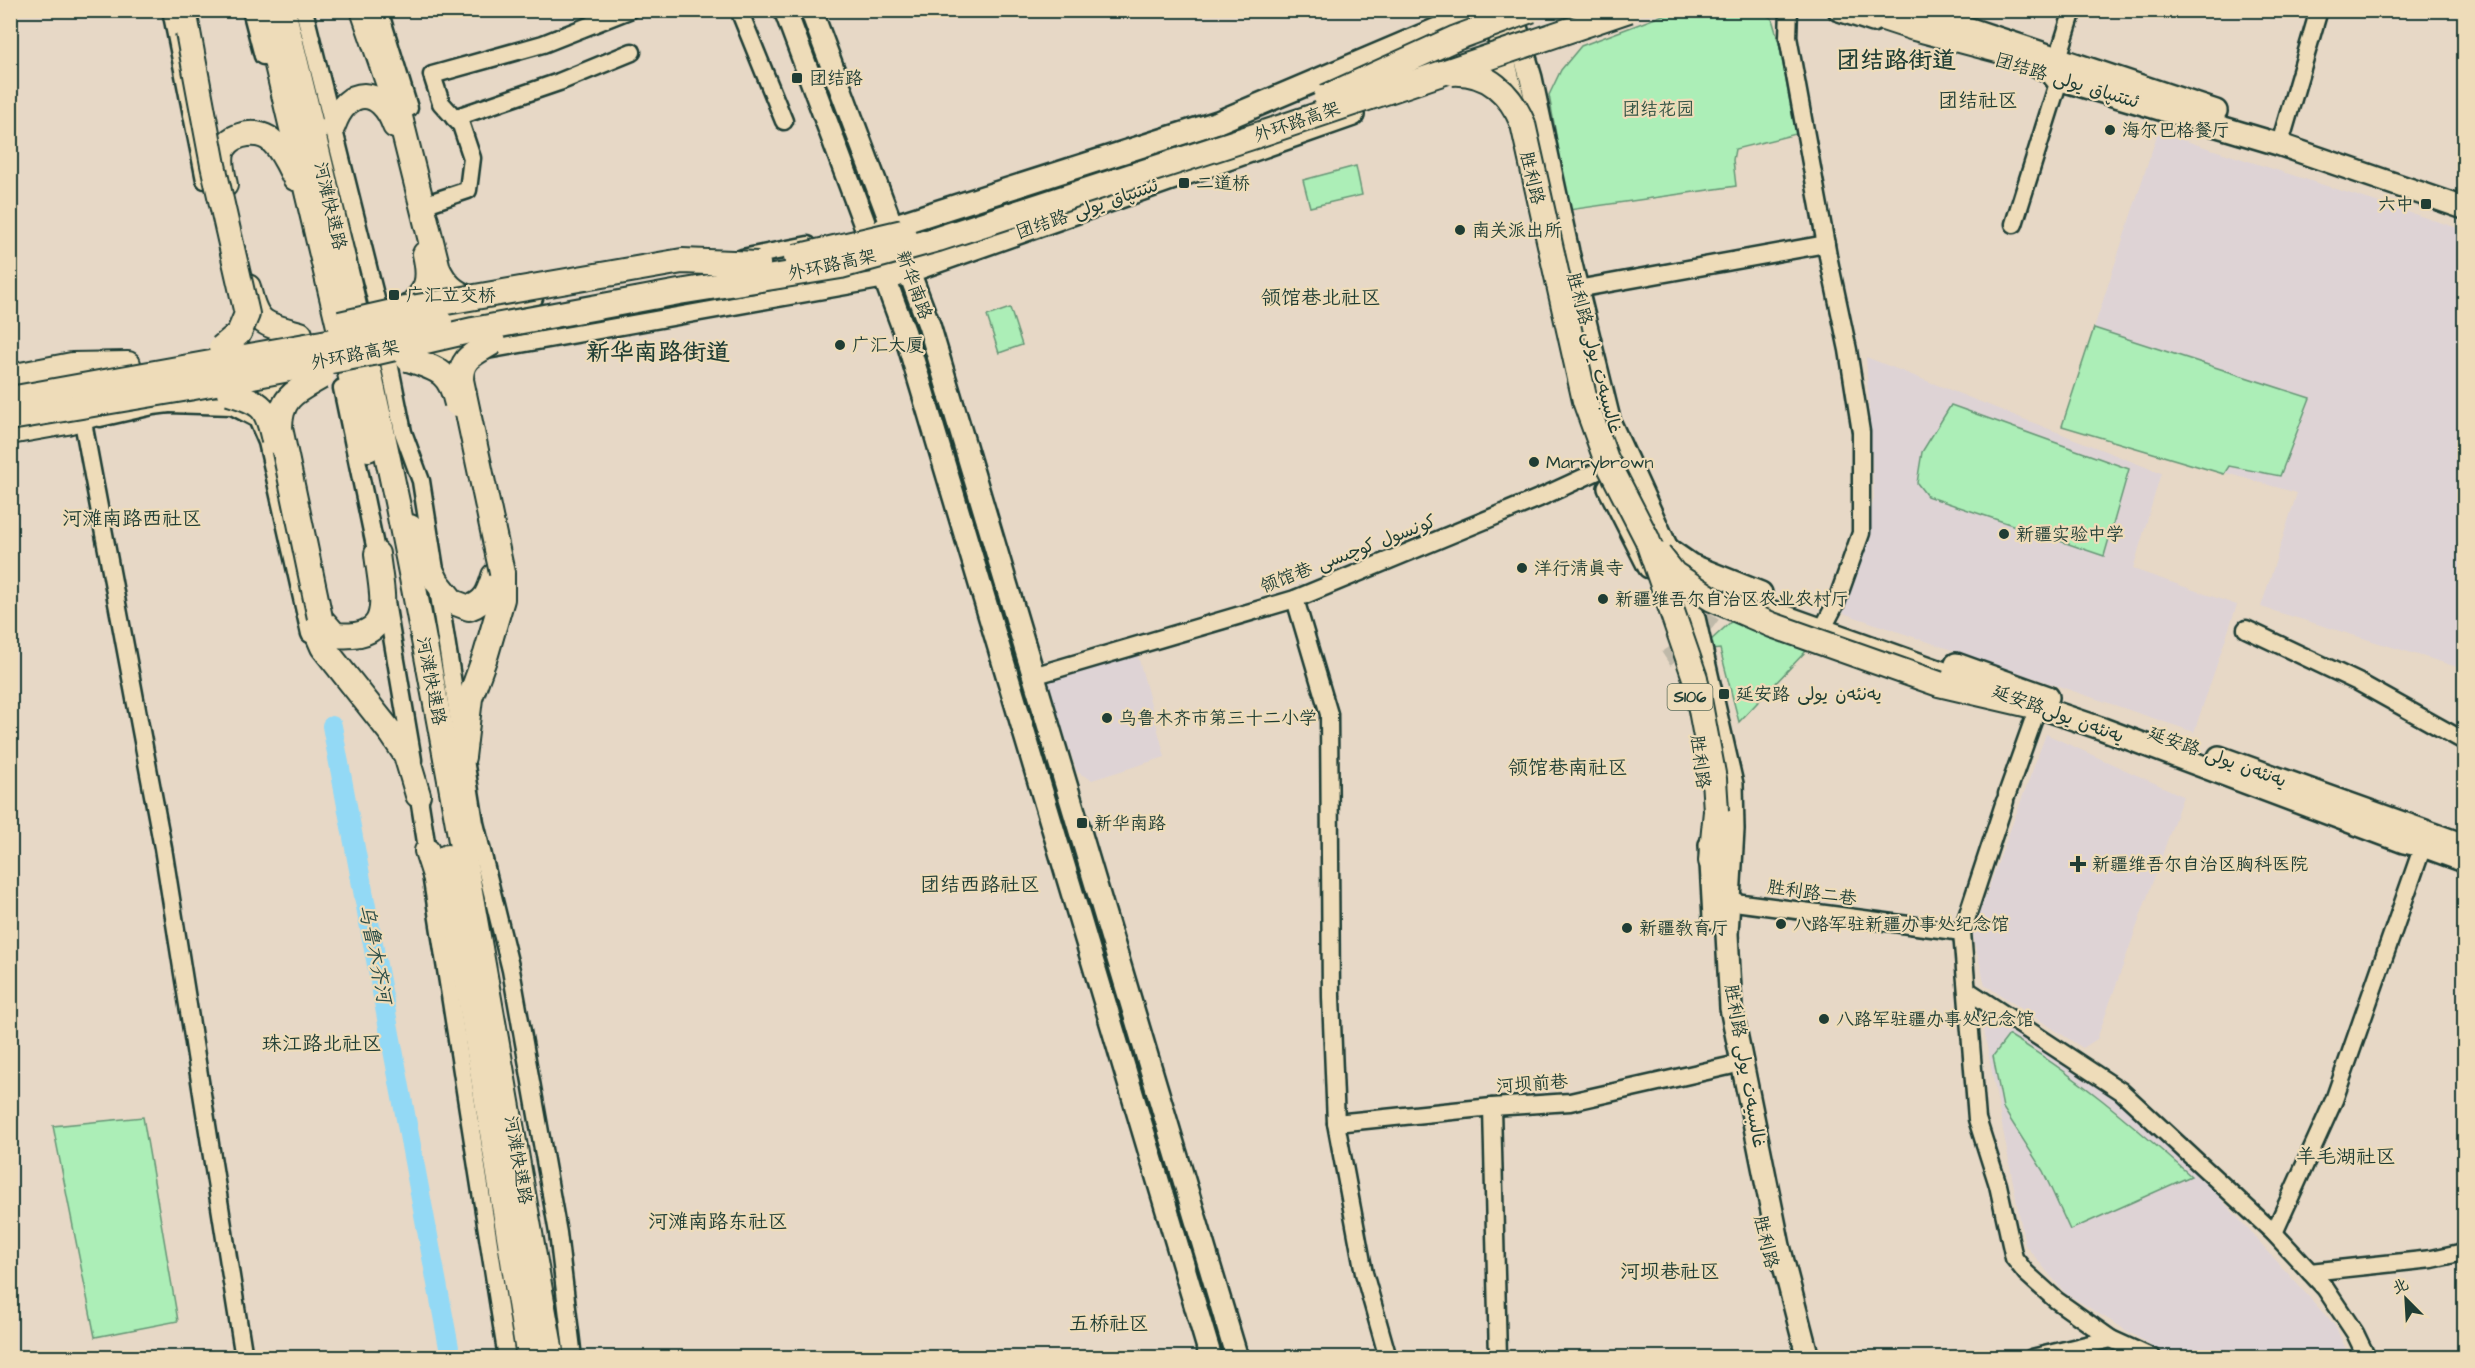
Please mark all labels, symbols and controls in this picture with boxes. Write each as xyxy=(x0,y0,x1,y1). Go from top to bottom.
district label: 团结路街道 xyxy=(1836,44,1956,78)
street label: 团结路 ئىتتىپاق يولى xyxy=(1992,47,2142,115)
place label: 团结路 xyxy=(809,66,863,91)
marker: 团结路 xyxy=(790,71,804,85)
district label: 团结社区 xyxy=(1938,87,2018,115)
street label: 外环路高架 xyxy=(1250,96,1344,148)
park label: 团结花园 xyxy=(1622,97,1694,122)
place label: 海尔巴格餐厅 xyxy=(2122,118,2230,143)
marker: 海尔巴格餐厅 xyxy=(2103,123,2117,137)
street label: 胜利路 xyxy=(1514,149,1550,207)
street label: 河滩快速路 xyxy=(308,159,352,253)
place label: 二道桥 xyxy=(1196,171,1250,196)
street label: 团结路 ئىتتىپاق يولى xyxy=(1012,173,1162,245)
marker: 二道桥 xyxy=(1177,176,1191,190)
place label: 六中 xyxy=(2378,192,2414,217)
marker: 六中 xyxy=(2419,197,2433,211)
place label: 南关派出所 xyxy=(1472,218,1562,243)
marker: 南关派出所 xyxy=(1453,223,1467,237)
street label: 外环路高架 xyxy=(785,243,879,287)
street label: 新华南路 xyxy=(890,247,938,323)
street label: 胜利路 غالىبىيەت يولى xyxy=(1560,270,1628,436)
place label: 广汇立交桥 xyxy=(406,283,496,308)
district label: 领馆巷北社区 xyxy=(1261,284,1381,312)
marker: 广汇立交桥 xyxy=(387,288,401,302)
place label: 广汇大厦 xyxy=(852,333,924,358)
street label: 外环路高架 xyxy=(308,334,402,376)
district label: 新华南路街道 xyxy=(586,336,730,370)
marker: 广汇大厦 xyxy=(833,338,847,352)
place label: Marrybrown xyxy=(1546,450,1654,476)
marker: Marrybrown xyxy=(1527,455,1541,469)
district label: 河滩南路西社区 xyxy=(62,505,202,533)
street label: 领馆巷 كونسول كوچىسى xyxy=(1257,509,1440,599)
place label: 新疆实验中学 xyxy=(2016,522,2124,547)
marker: 新疆实验中学 xyxy=(1997,527,2011,541)
place label: 洋行清真寺 xyxy=(1534,556,1624,581)
marker: 洋行清真寺 xyxy=(1515,561,1529,575)
place label: 新疆维吾尔自治区农业农村厅 xyxy=(1615,587,1849,612)
marker: 新疆维吾尔自治区农业农村厅 xyxy=(1596,592,1610,606)
street label: 河滩快速路 xyxy=(410,634,452,728)
street label: 延安路يەنئەن يولى xyxy=(1989,679,2127,749)
place label: 延安路 يەنئەن يولى xyxy=(1736,682,1882,707)
road number: S106 xyxy=(1668,684,1712,710)
marker: 延安路 يەنئەن يولى xyxy=(1717,687,1731,701)
place label: 乌鲁木齐市第三十二小学 xyxy=(1119,706,1317,731)
marker: 乌鲁木齐市第三十二小学 xyxy=(1100,711,1114,725)
street label: 延安路 يەنئەن يولى xyxy=(2144,720,2290,794)
street label: 胜利路 xyxy=(1684,734,1716,790)
district label: 领馆巷南社区 xyxy=(1508,754,1628,782)
place label: 新华南路 xyxy=(1094,811,1166,836)
marker: 新华南路 xyxy=(1075,816,1089,830)
place label: 新疆维吾尔自治区胸科医院 xyxy=(2092,852,2308,877)
marker: 新疆维吾尔自治区胸科医院 xyxy=(2069,855,2087,873)
district label: 团结西路社区 xyxy=(920,871,1040,899)
street label: 胜利路二巷 xyxy=(1766,874,1858,912)
water label: 乌鲁木齐河 xyxy=(352,902,399,1009)
place label: 八路军驻新疆办事处纪念馆 xyxy=(1793,912,2009,937)
place label: 新疆教育厅 xyxy=(1639,916,1729,941)
marker: 八路军驻新疆办事处纪念馆 xyxy=(1774,917,1788,931)
marker: 新疆教育厅 xyxy=(1620,921,1634,935)
street label: 胜利路 غالىبىيەت يولى xyxy=(1718,982,1772,1150)
place label: 八路军驻疆办事处纪念馆 xyxy=(1836,1007,2034,1032)
marker: 八路军驻疆办事处纪念馆 xyxy=(1817,1012,1831,1026)
district label: 珠江路北社区 xyxy=(262,1030,382,1058)
street label: 河坝前巷 xyxy=(1495,1069,1569,1099)
street label: 河滩快速路 xyxy=(498,1114,538,1206)
district label: 羊毛湖社区 xyxy=(2296,1143,2396,1171)
district label: 河滩南路东社区 xyxy=(648,1208,788,1236)
street label: 胜利路 xyxy=(1748,1213,1784,1271)
district label: 河坝巷社区 xyxy=(1620,1258,1720,1286)
north arrow xyxy=(2376,1269,2436,1329)
text: 北 xyxy=(2389,1273,2412,1300)
district label: 五桥社区 xyxy=(1069,1310,1149,1338)

